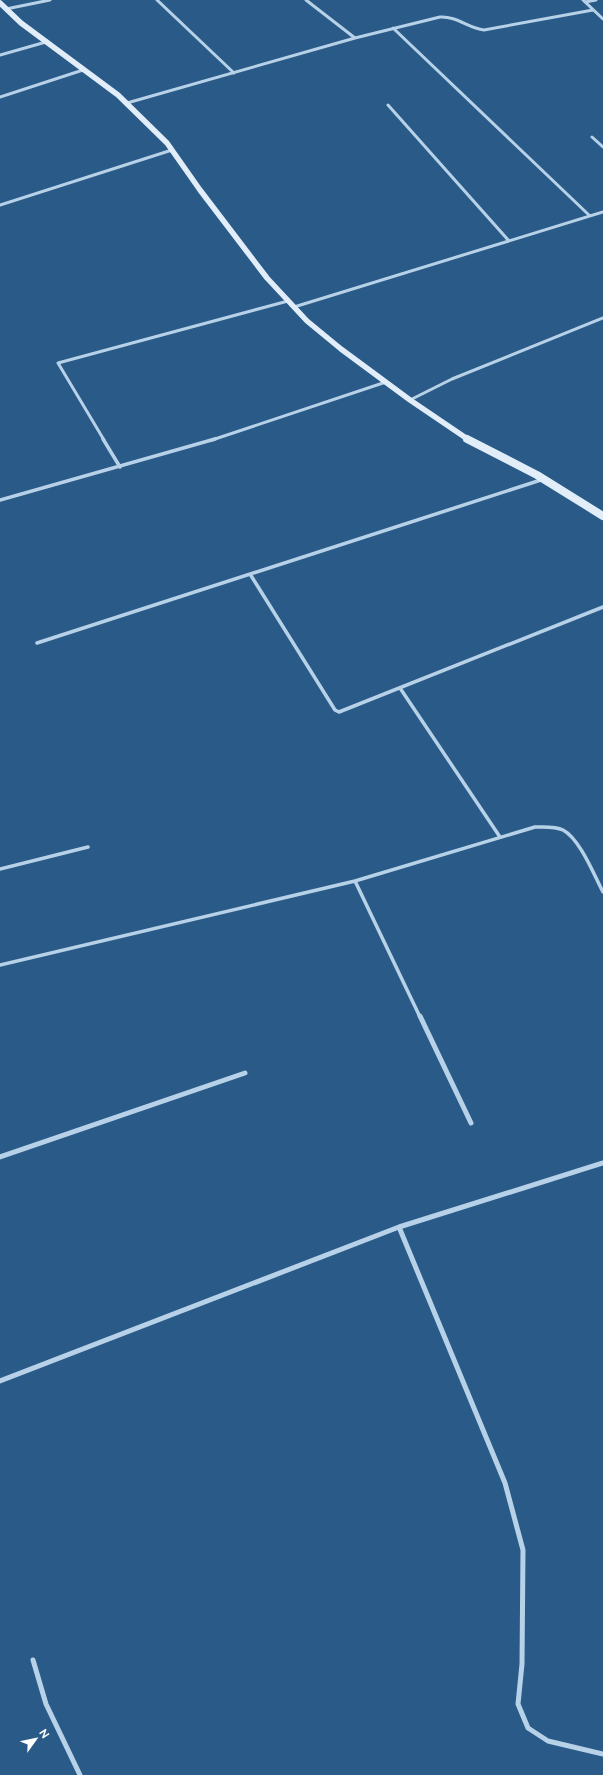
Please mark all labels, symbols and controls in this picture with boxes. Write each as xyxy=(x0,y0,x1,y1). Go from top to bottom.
north arrow xyxy=(16,1719,56,1759)
text: N xyxy=(36,1727,52,1741)

